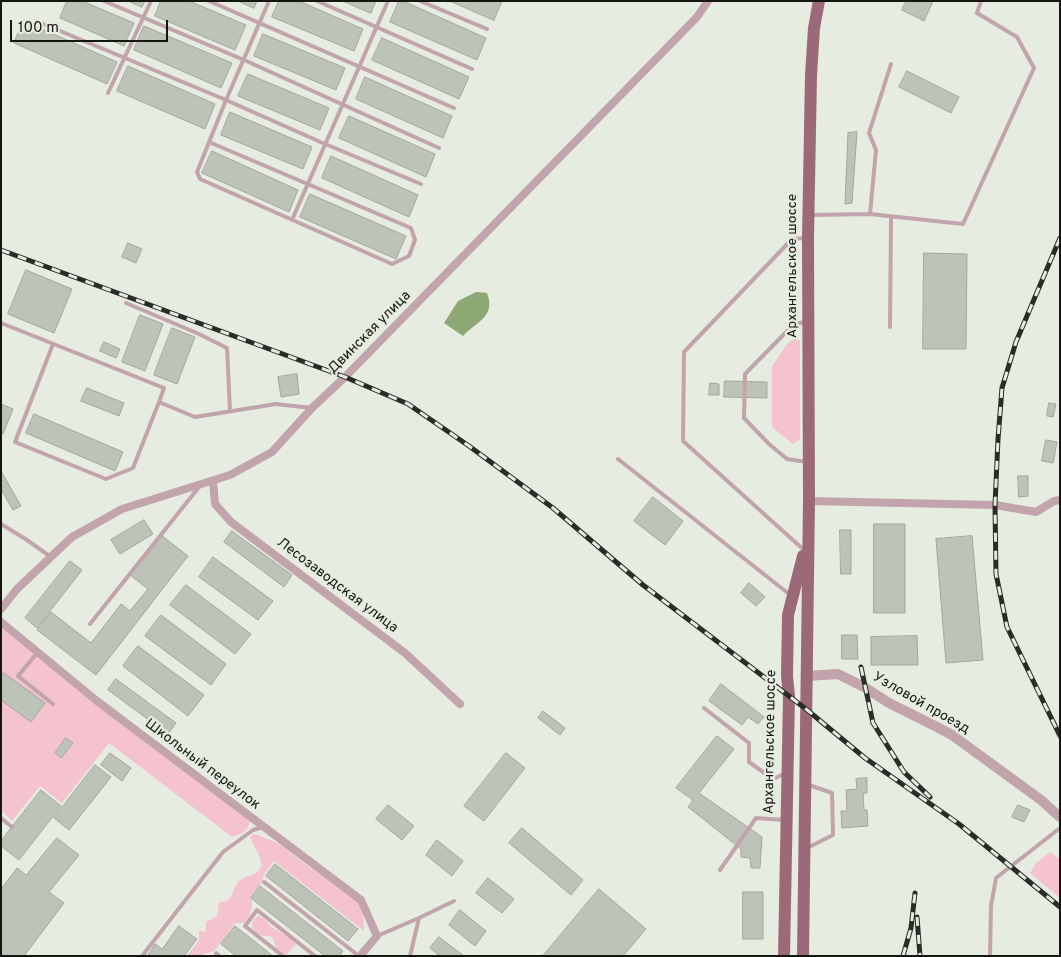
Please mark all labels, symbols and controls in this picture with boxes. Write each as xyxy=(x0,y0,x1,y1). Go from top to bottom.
scale bar xyxy=(12,10,170,42)
text: 100 m xyxy=(18,19,59,38)
street label: Архангельское шоссе xyxy=(785,194,801,338)
street label: Двинская улица xyxy=(325,288,415,378)
street label: Лесозаводская улица xyxy=(273,535,401,637)
street label: Узловой проезд xyxy=(870,669,972,739)
street label: Архангельское шоссе xyxy=(761,670,781,814)
street label: Школьный переулок xyxy=(141,716,263,814)

